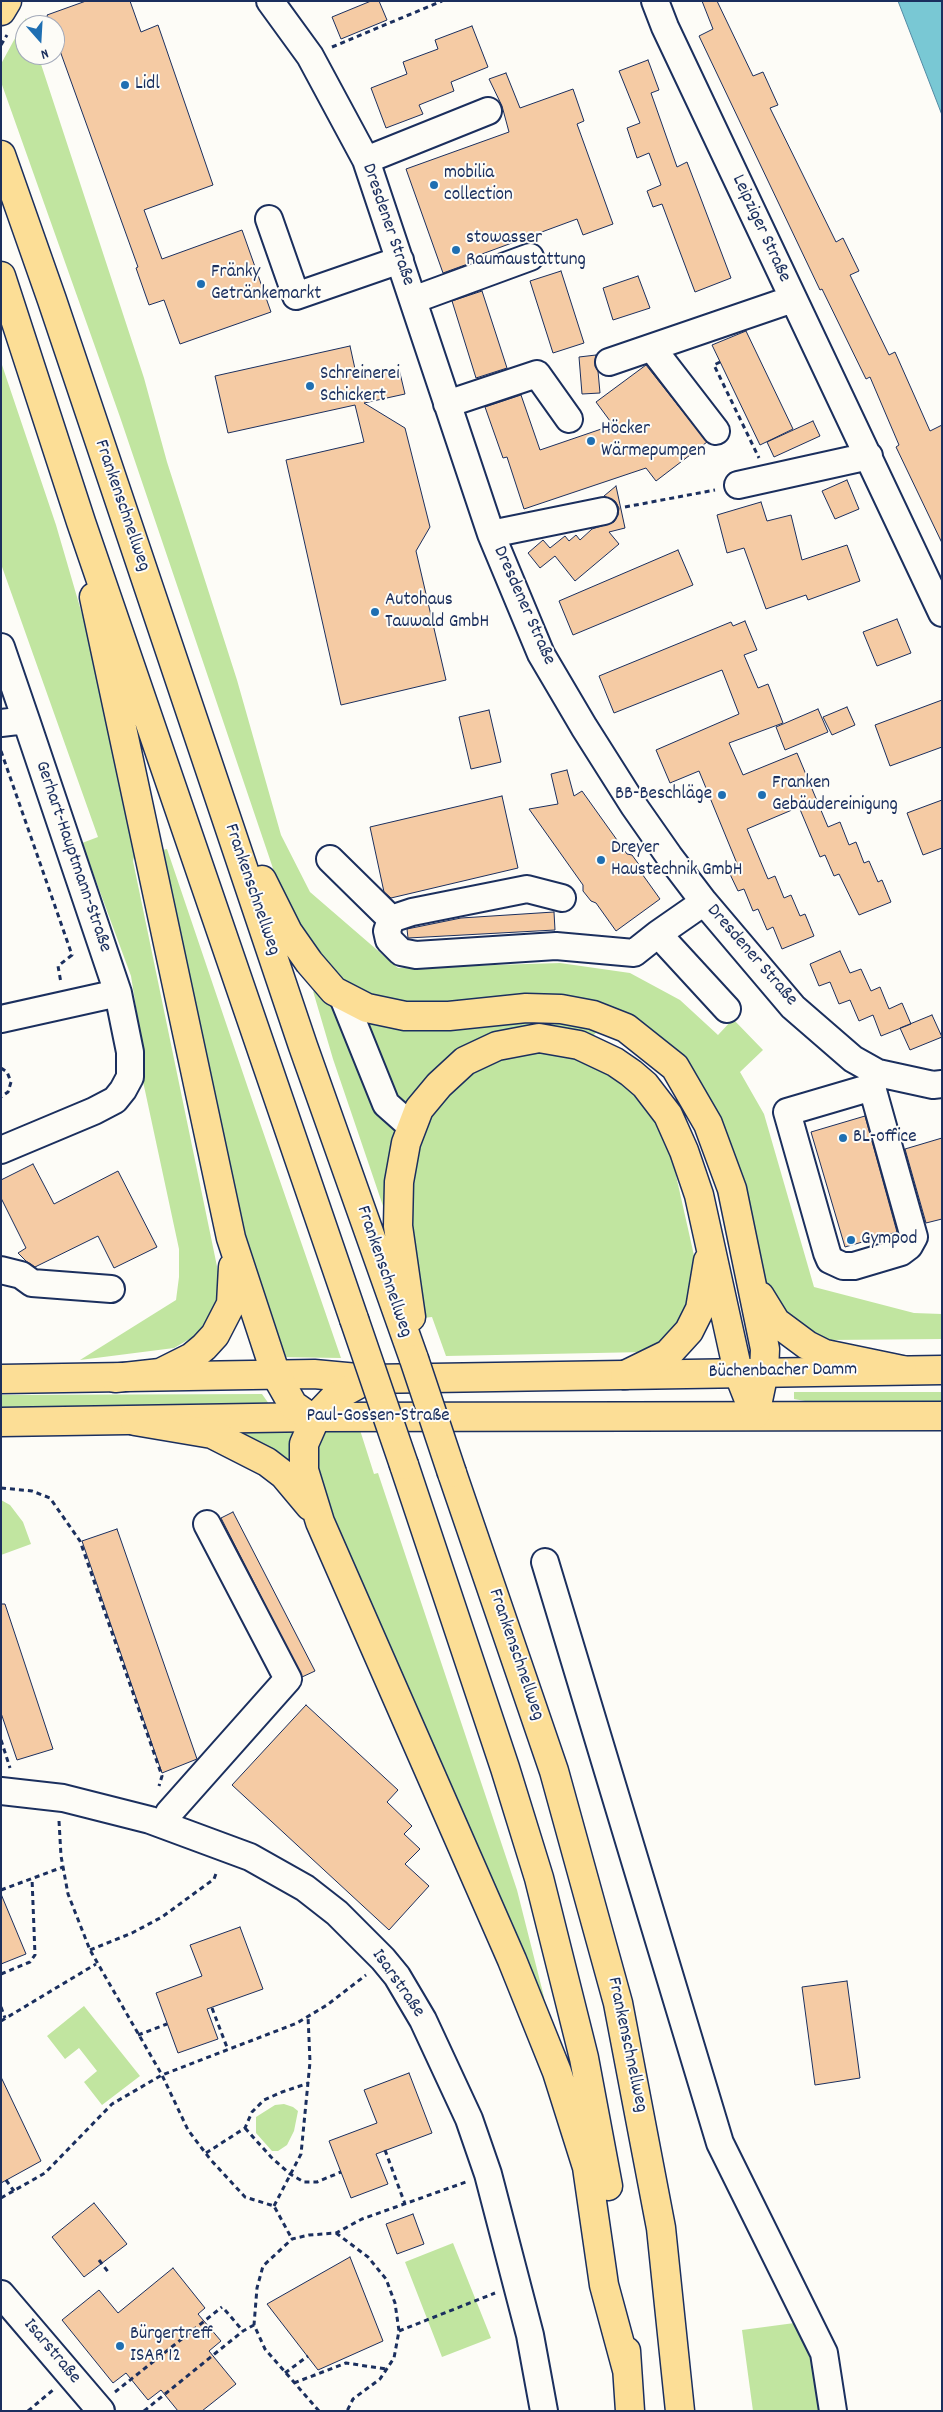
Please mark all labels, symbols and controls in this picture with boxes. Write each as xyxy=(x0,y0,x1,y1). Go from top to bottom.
north arrow xyxy=(15,15,65,65)
text: N xyxy=(38,43,51,64)
place label: Lidl xyxy=(135,74,160,96)
marker: Lidl xyxy=(119,79,131,91)
street label: Dresdener Straße xyxy=(355,161,419,289)
place label: mobilia collection xyxy=(444,163,513,207)
street label: Leipziger Straße xyxy=(725,172,795,286)
marker: mobilia collection xyxy=(428,179,440,191)
place label: stowasser Raumaustattung xyxy=(466,228,586,272)
marker: stowasser Raumaustattung xyxy=(450,244,462,256)
place label: Fränky Getränkemarkt xyxy=(211,262,321,306)
marker: Fränky Getränkemarkt xyxy=(195,278,207,290)
place label: Schreinerei Schickert xyxy=(320,364,400,408)
marker: Schreinerei Schickert xyxy=(304,380,316,392)
place label: Höcker Wärmepumpen xyxy=(601,419,706,463)
marker: Höcker Wärmepumpen xyxy=(585,435,597,447)
street label: Frankenschnellweg xyxy=(88,437,154,575)
street label: Dresdener Straße xyxy=(487,543,559,669)
place label: Autohaus Tauwald GmbH xyxy=(385,590,489,634)
marker: Autohaus Tauwald GmbH xyxy=(369,606,381,618)
street label: Gerhart-Hauptmann-Straße xyxy=(29,758,115,956)
place label: Franken Gebäudereinigung xyxy=(772,773,898,817)
place label: BB-Beschläge xyxy=(615,784,712,806)
marker: BB-Beschläge xyxy=(716,789,728,801)
marker: Franken Gebäudereinigung xyxy=(756,789,768,801)
street label: Frankenschnellweg xyxy=(218,821,284,959)
place label: Dreyer Haustechnik GmbH xyxy=(611,838,743,882)
marker: Dreyer Haustechnik GmbH xyxy=(595,854,607,866)
street label: Dresdener Straße xyxy=(700,900,802,1012)
place label: BL-office xyxy=(853,1127,917,1149)
marker: BL-office xyxy=(837,1132,849,1144)
street label: Frankenschnellweg xyxy=(350,1203,416,1341)
place label: Gympod xyxy=(861,1229,917,1251)
marker: Gympod xyxy=(845,1234,857,1246)
street label: Büchenbacher Damm xyxy=(708,1359,858,1385)
street label: Paul-Gossen-Straße xyxy=(306,1406,450,1428)
street label: Frankenschnellweg xyxy=(482,1586,548,1724)
street label: Isarstraße xyxy=(365,1945,429,2023)
street label: Frankenschnellweg xyxy=(601,1975,651,2115)
street label: Isarstraße xyxy=(17,2315,85,2389)
place label: Bürgertreff ISAR 12 xyxy=(130,2324,213,2368)
marker: Bürgertreff ISAR 12 xyxy=(114,2340,126,2352)

